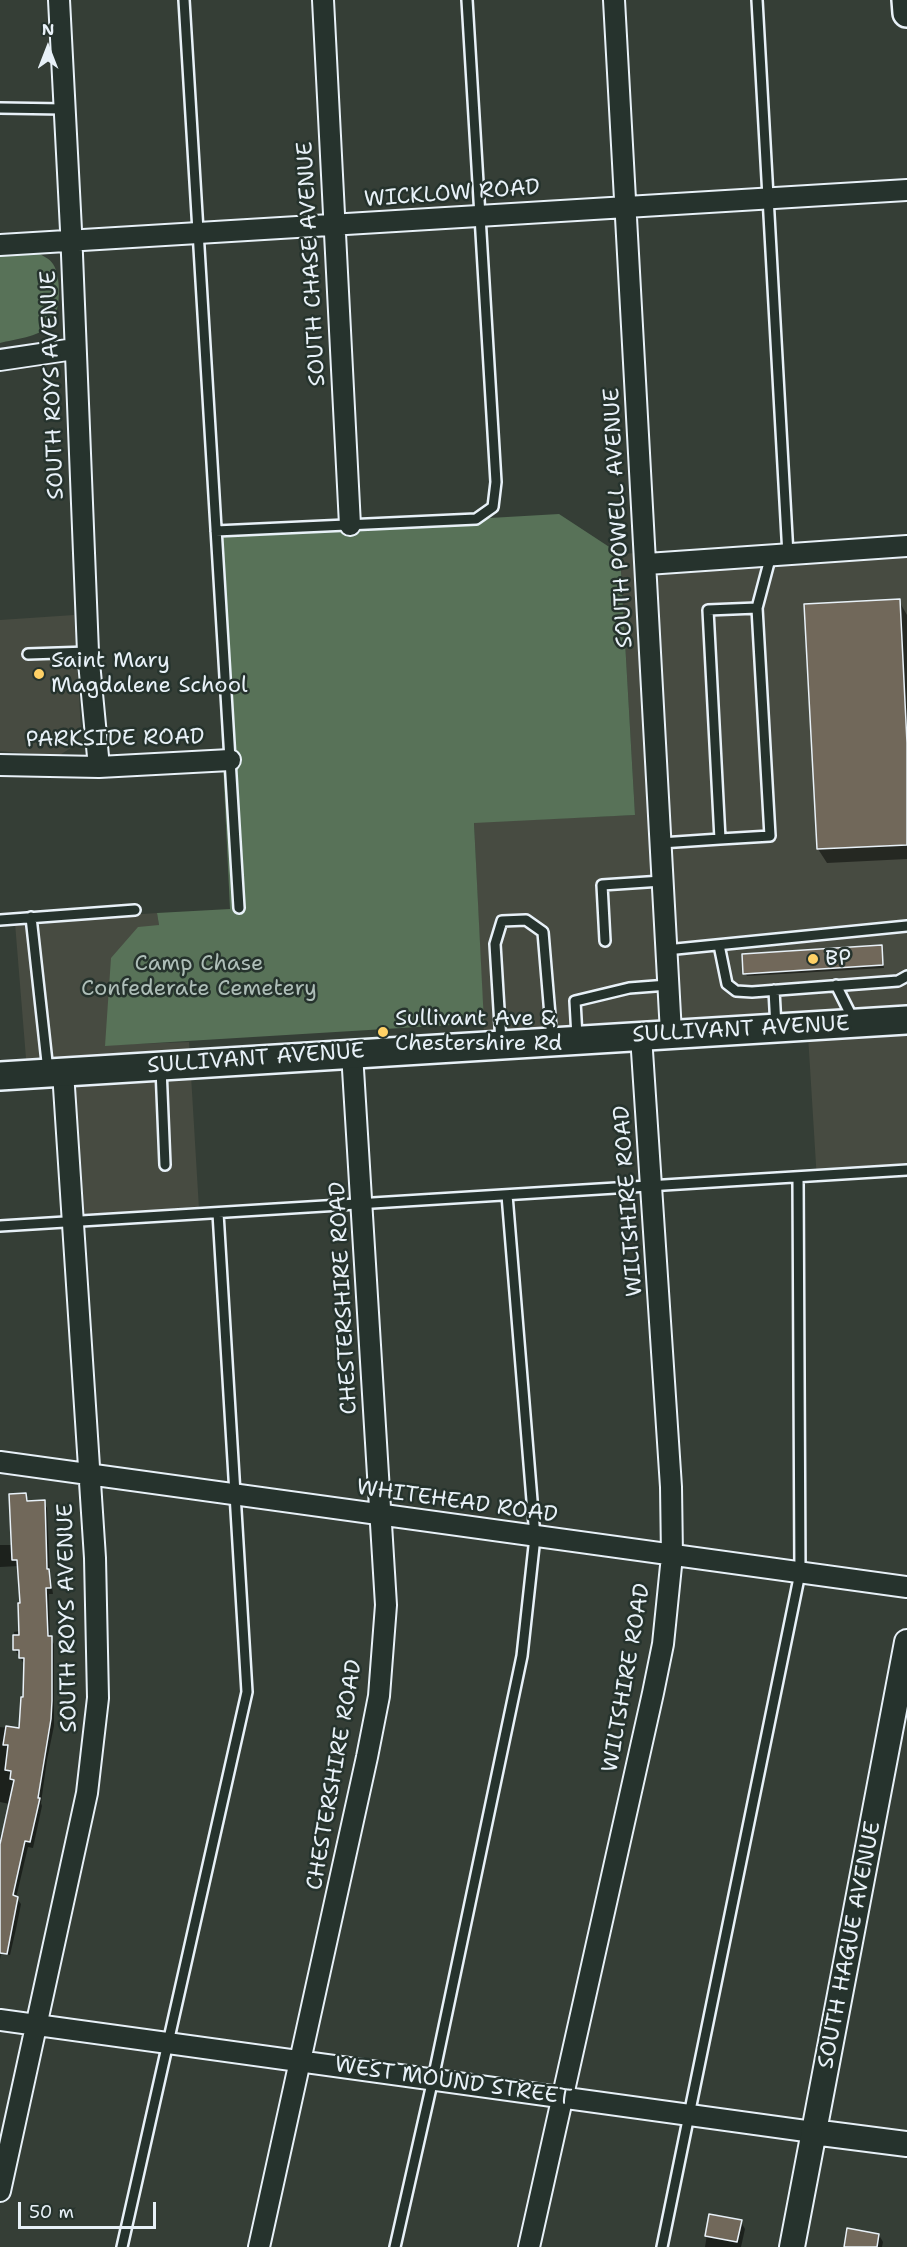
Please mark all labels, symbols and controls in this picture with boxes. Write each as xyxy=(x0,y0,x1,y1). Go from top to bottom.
north arrow xyxy=(18,18,78,78)
text: N xyxy=(42,19,54,40)
street label: SOUTH CHASE AVENUE xyxy=(292,141,332,387)
street label: WICKLOW ROAD xyxy=(363,175,541,213)
street label: SOUTH ROYS AVENUE xyxy=(36,270,70,500)
street label: SOUTH POWELL AVENUE xyxy=(599,387,639,649)
place label: Saint Mary Magdalene School xyxy=(51,648,248,700)
marker: Saint Mary Magdalene School xyxy=(32,667,46,681)
street label: PARKSIDE ROAD xyxy=(25,724,205,754)
place label: BP xyxy=(825,946,851,972)
park label: Camp Chase Confederate Cemetery xyxy=(81,951,317,1002)
marker: BP xyxy=(806,952,820,966)
place label: Sullivant Ave & Chestershire Rd xyxy=(395,1006,562,1058)
street label: SULLIVANT AVENUE xyxy=(632,1011,850,1049)
marker: Sullivant Ave & Chestershire Rd xyxy=(376,1025,390,1039)
street label: SULLIVANT AVENUE xyxy=(147,1038,365,1080)
street label: WILTSHIRE ROAD xyxy=(609,1104,649,1298)
street label: CHESTERSHIRE ROAD xyxy=(325,1181,363,1415)
street label: WHITEHEAD ROAD xyxy=(355,1475,559,1529)
street label: SOUTH ROYS AVENUE xyxy=(53,1503,83,1733)
street label: WILTSHIRE ROAD xyxy=(597,1581,657,1775)
street label: CHESTERSHIRE ROAD xyxy=(302,1658,368,1892)
street label: SOUTH HAGUE AVENUE xyxy=(813,1819,887,2071)
street label: WEST MOUND STREET xyxy=(333,2052,573,2112)
scale bar xyxy=(21,2190,159,2228)
text: 50 m xyxy=(29,2200,74,2224)

